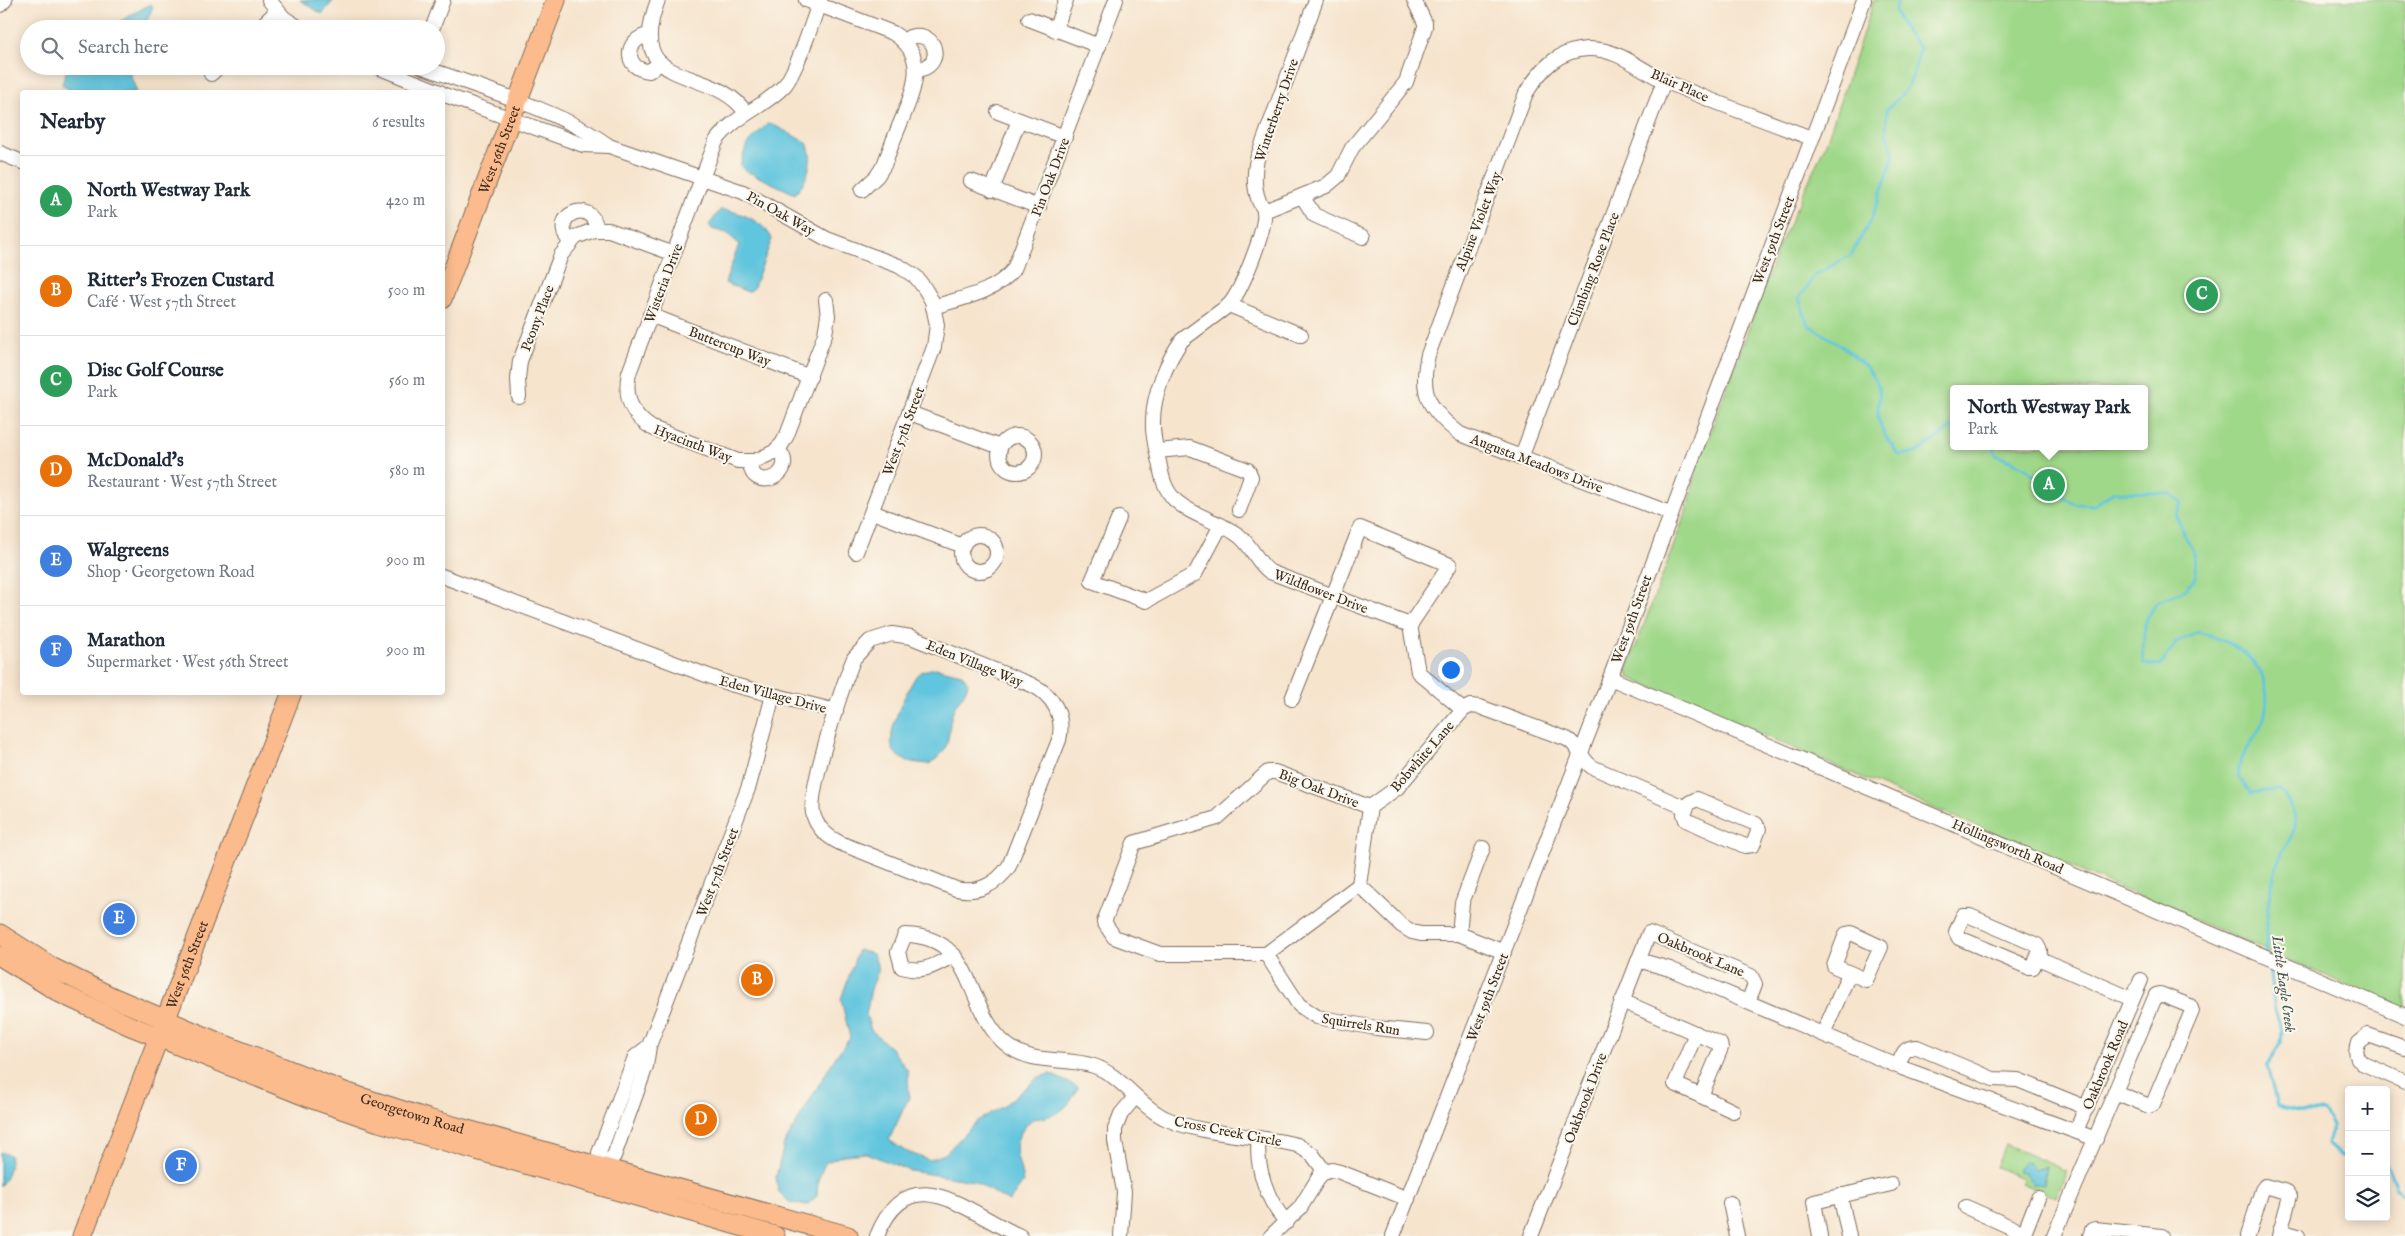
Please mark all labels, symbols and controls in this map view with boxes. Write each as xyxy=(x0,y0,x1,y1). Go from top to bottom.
search box xyxy=(20,20,445,75)
icon: search xyxy=(38,34,66,62)
text: Search here xyxy=(78,36,169,60)
street label: Winterberry Drive xyxy=(1251,56,1303,164)
street label: Blair Place xyxy=(1648,65,1712,107)
street label: West 56th Street xyxy=(475,103,525,197)
text: Nearby xyxy=(40,109,105,136)
text: 6 results xyxy=(372,113,425,133)
street label: Pin Oak Drive xyxy=(1028,135,1074,219)
street label: Alpine Violet Way xyxy=(1451,169,1506,275)
text: North Westway Park xyxy=(87,179,250,203)
street label: Pin Oak Way xyxy=(743,188,818,240)
text: A xyxy=(51,191,61,211)
text: 420 m xyxy=(386,191,425,211)
street label: West 59th Street xyxy=(1749,193,1799,287)
text: Park xyxy=(87,203,117,223)
street label: Climbing Rose Place xyxy=(1564,209,1624,329)
street label: Wisteria Drive xyxy=(641,240,688,326)
text: Ritter's Frozen Custard xyxy=(87,269,274,293)
pin: C xyxy=(2186,276,2218,314)
text: B xyxy=(51,281,61,301)
text: 500 m xyxy=(388,281,425,301)
street label: Peony Place xyxy=(517,282,559,354)
text: Café · West 57th Street xyxy=(87,293,236,313)
street label: Buttercup Way xyxy=(686,323,774,371)
text: Disc Golf Course xyxy=(87,359,224,383)
text: C xyxy=(50,371,62,391)
text: 560 m xyxy=(389,371,425,391)
text: Park xyxy=(87,383,117,403)
street label: West 57th Street xyxy=(879,384,929,478)
popup xyxy=(1950,385,2148,450)
text: North Westway Park xyxy=(1967,396,2131,420)
text: Park xyxy=(1967,420,1998,440)
street label: Hyacinth Way xyxy=(651,421,734,467)
street label: Augusta Meadows Drive xyxy=(1467,430,1606,498)
text: McDonald's xyxy=(87,449,184,473)
text: D xyxy=(50,461,62,481)
text: 580 m xyxy=(389,461,425,481)
pin: A xyxy=(2033,466,2065,504)
text: Restaurant · West 57th Street xyxy=(87,473,277,493)
text: Walgreens xyxy=(87,539,169,563)
text: E xyxy=(50,551,62,571)
text: 900 m xyxy=(386,551,425,571)
text: Shop · Georgetown Road xyxy=(87,563,255,583)
street label: Wildflower Drive xyxy=(1271,566,1371,618)
street label: West 59th Street xyxy=(1608,572,1656,666)
text: Marathon xyxy=(87,629,165,653)
street label: Eden Village Way xyxy=(923,636,1026,692)
text: F xyxy=(51,641,61,661)
text: 900 m xyxy=(386,641,425,661)
text: Supermarket · West 56th Street xyxy=(87,653,288,673)
your location xyxy=(1438,657,1464,683)
street label: Eden Village Drive xyxy=(717,672,829,718)
street label: Bobwhite Lane xyxy=(1387,717,1459,796)
street label: Big Oak Drive xyxy=(1276,765,1362,813)
street label: Hollingsworth Road xyxy=(1949,815,2067,879)
street label: West 57th Street xyxy=(693,825,743,919)
pin: E xyxy=(103,900,135,938)
street label: West 56th Street xyxy=(163,918,213,1011)
street label: Oakbrook Lane xyxy=(1654,928,1748,982)
water label: Little Eagle Creek xyxy=(2266,933,2300,1034)
street label: West 59th Street xyxy=(1463,950,1513,1044)
pin: B xyxy=(741,961,773,999)
street label: Squirrels Run xyxy=(1320,1010,1402,1040)
street label: Oakbrook Road xyxy=(2079,1018,2133,1113)
street label: Oakbrook Drive xyxy=(1560,1050,1612,1146)
map controls xyxy=(2345,1086,2390,1221)
button: + xyxy=(2345,1086,2390,1131)
street label: Georgetown Road xyxy=(358,1090,467,1139)
pin: D xyxy=(685,1101,717,1139)
street label: Cross Creek Circle xyxy=(1173,1113,1284,1151)
button: − xyxy=(2345,1131,2390,1176)
pin: F xyxy=(165,1147,197,1185)
button: layers xyxy=(2345,1176,2390,1221)

